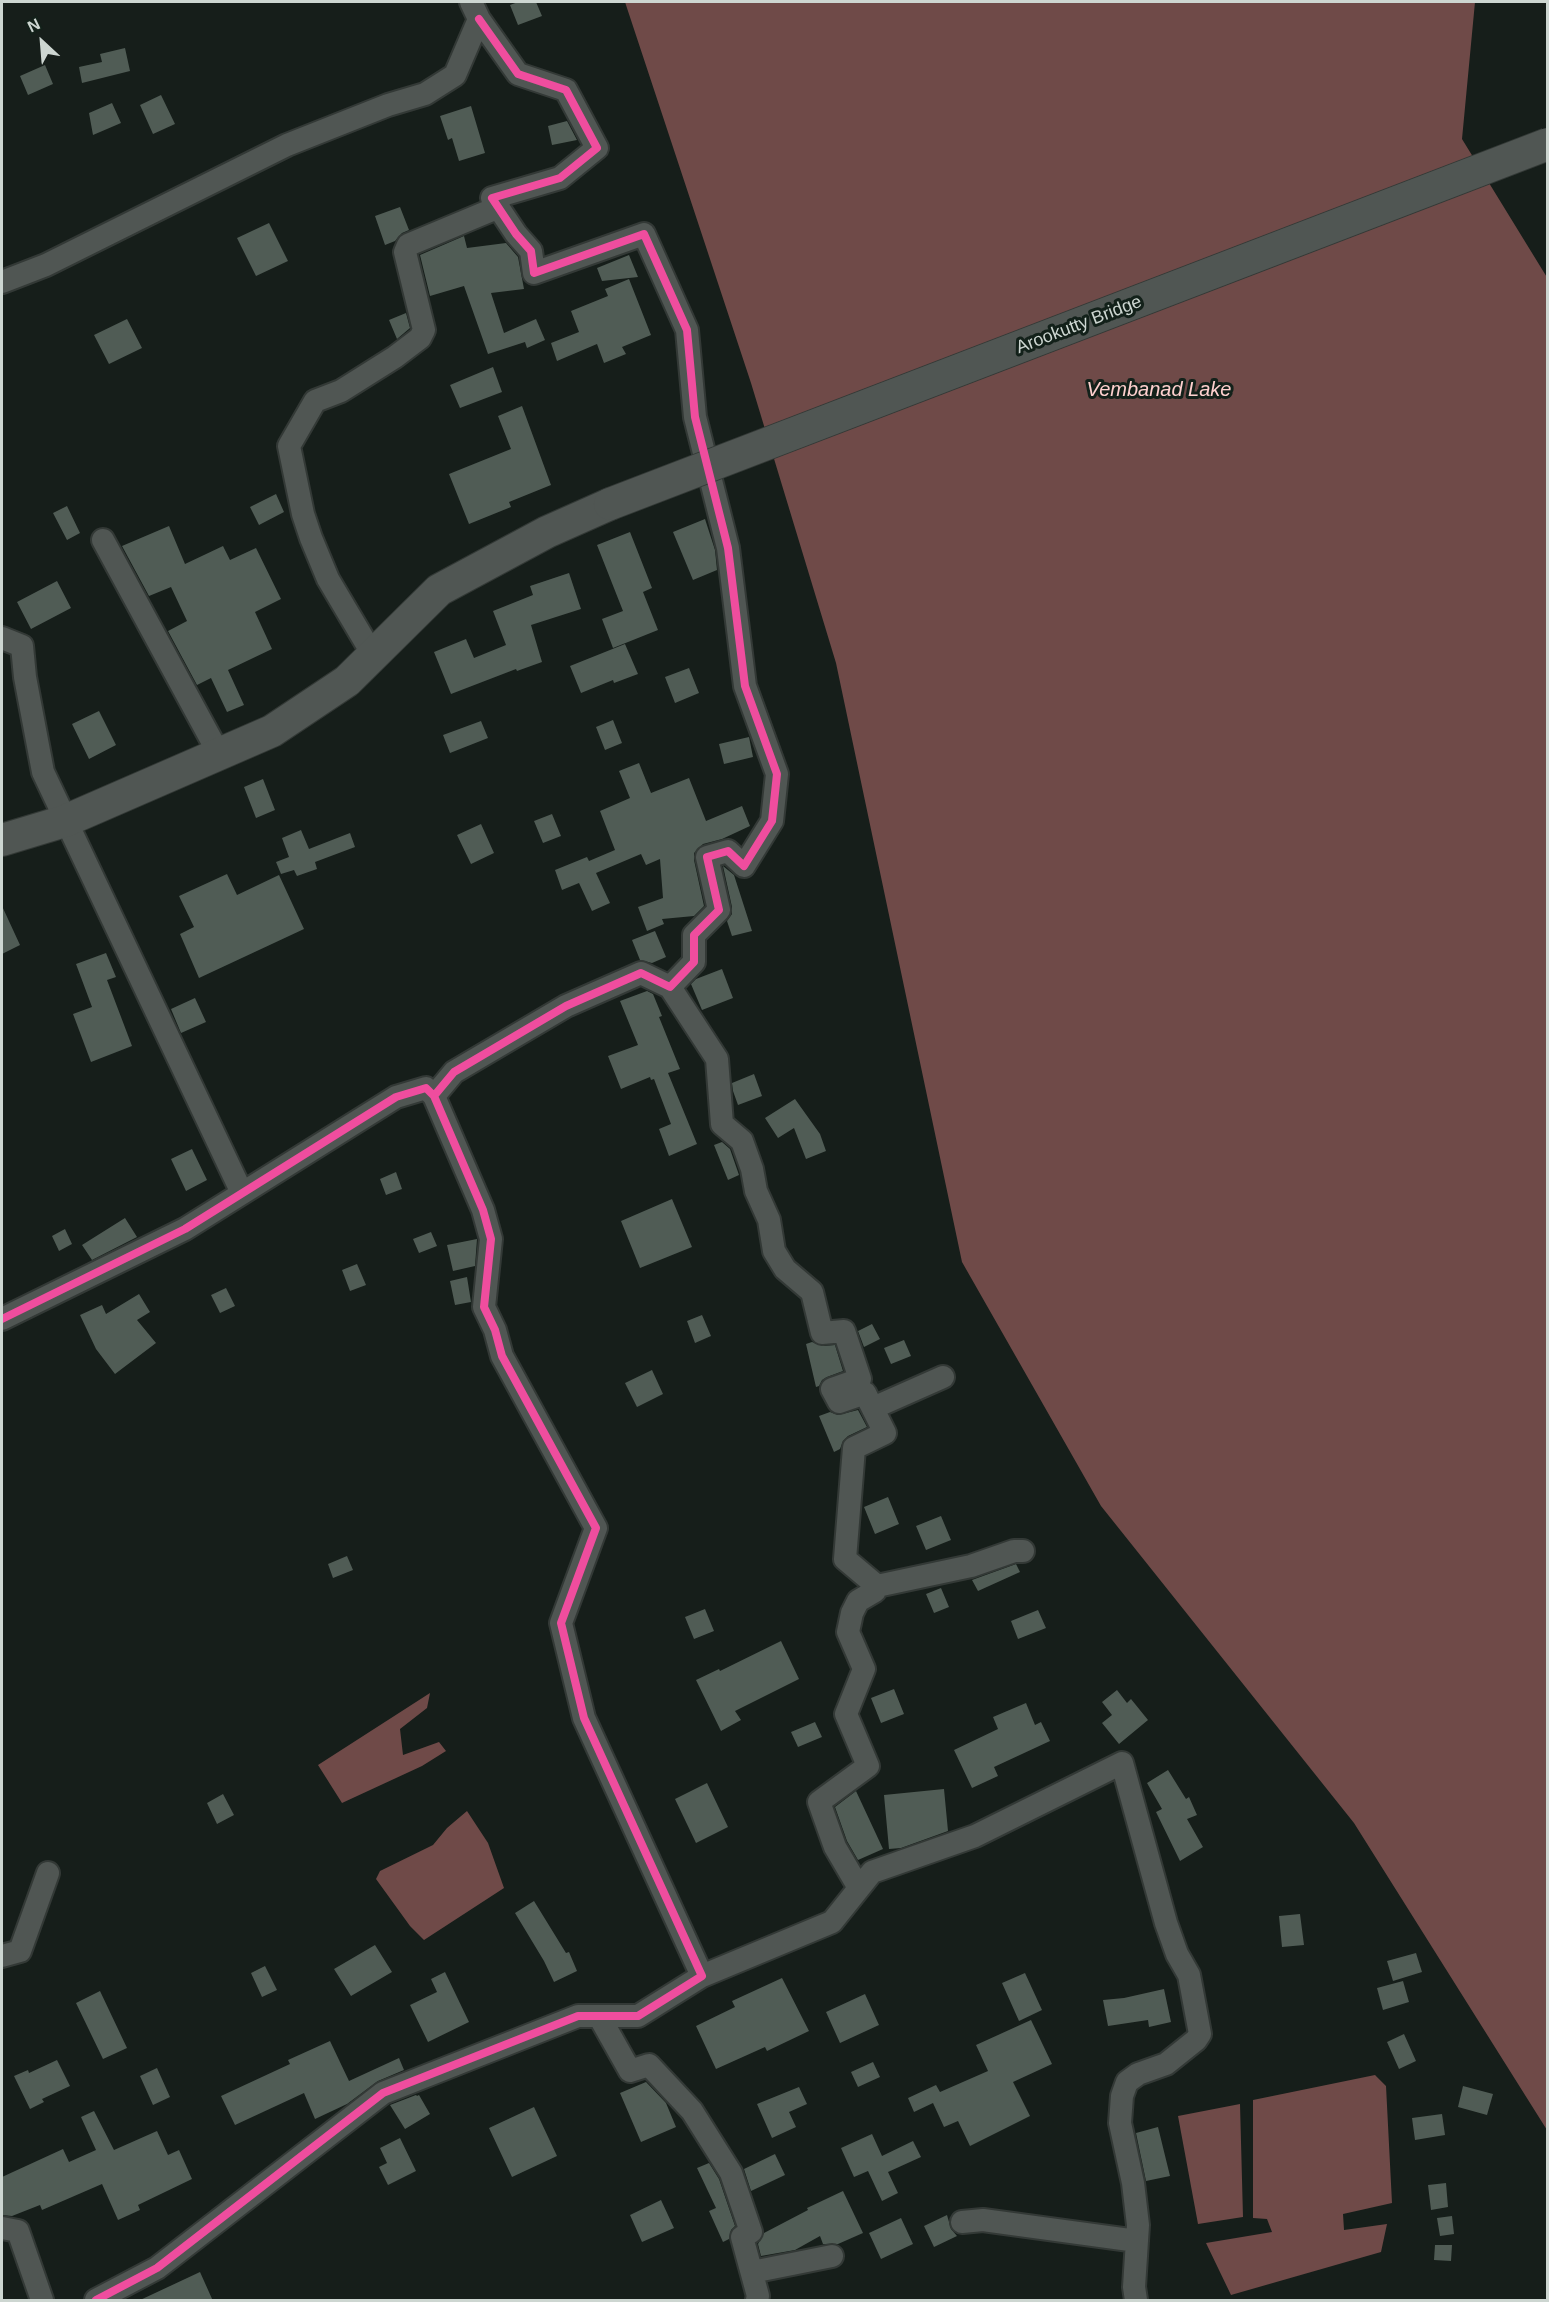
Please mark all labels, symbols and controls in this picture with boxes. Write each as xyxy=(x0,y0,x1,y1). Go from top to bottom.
north arrow xyxy=(12,12,72,72)
text: N xyxy=(25,15,43,36)
street label: Arookutty Bridge xyxy=(1013,291,1145,359)
water label: Vembanad Lake xyxy=(1087,378,1231,402)

